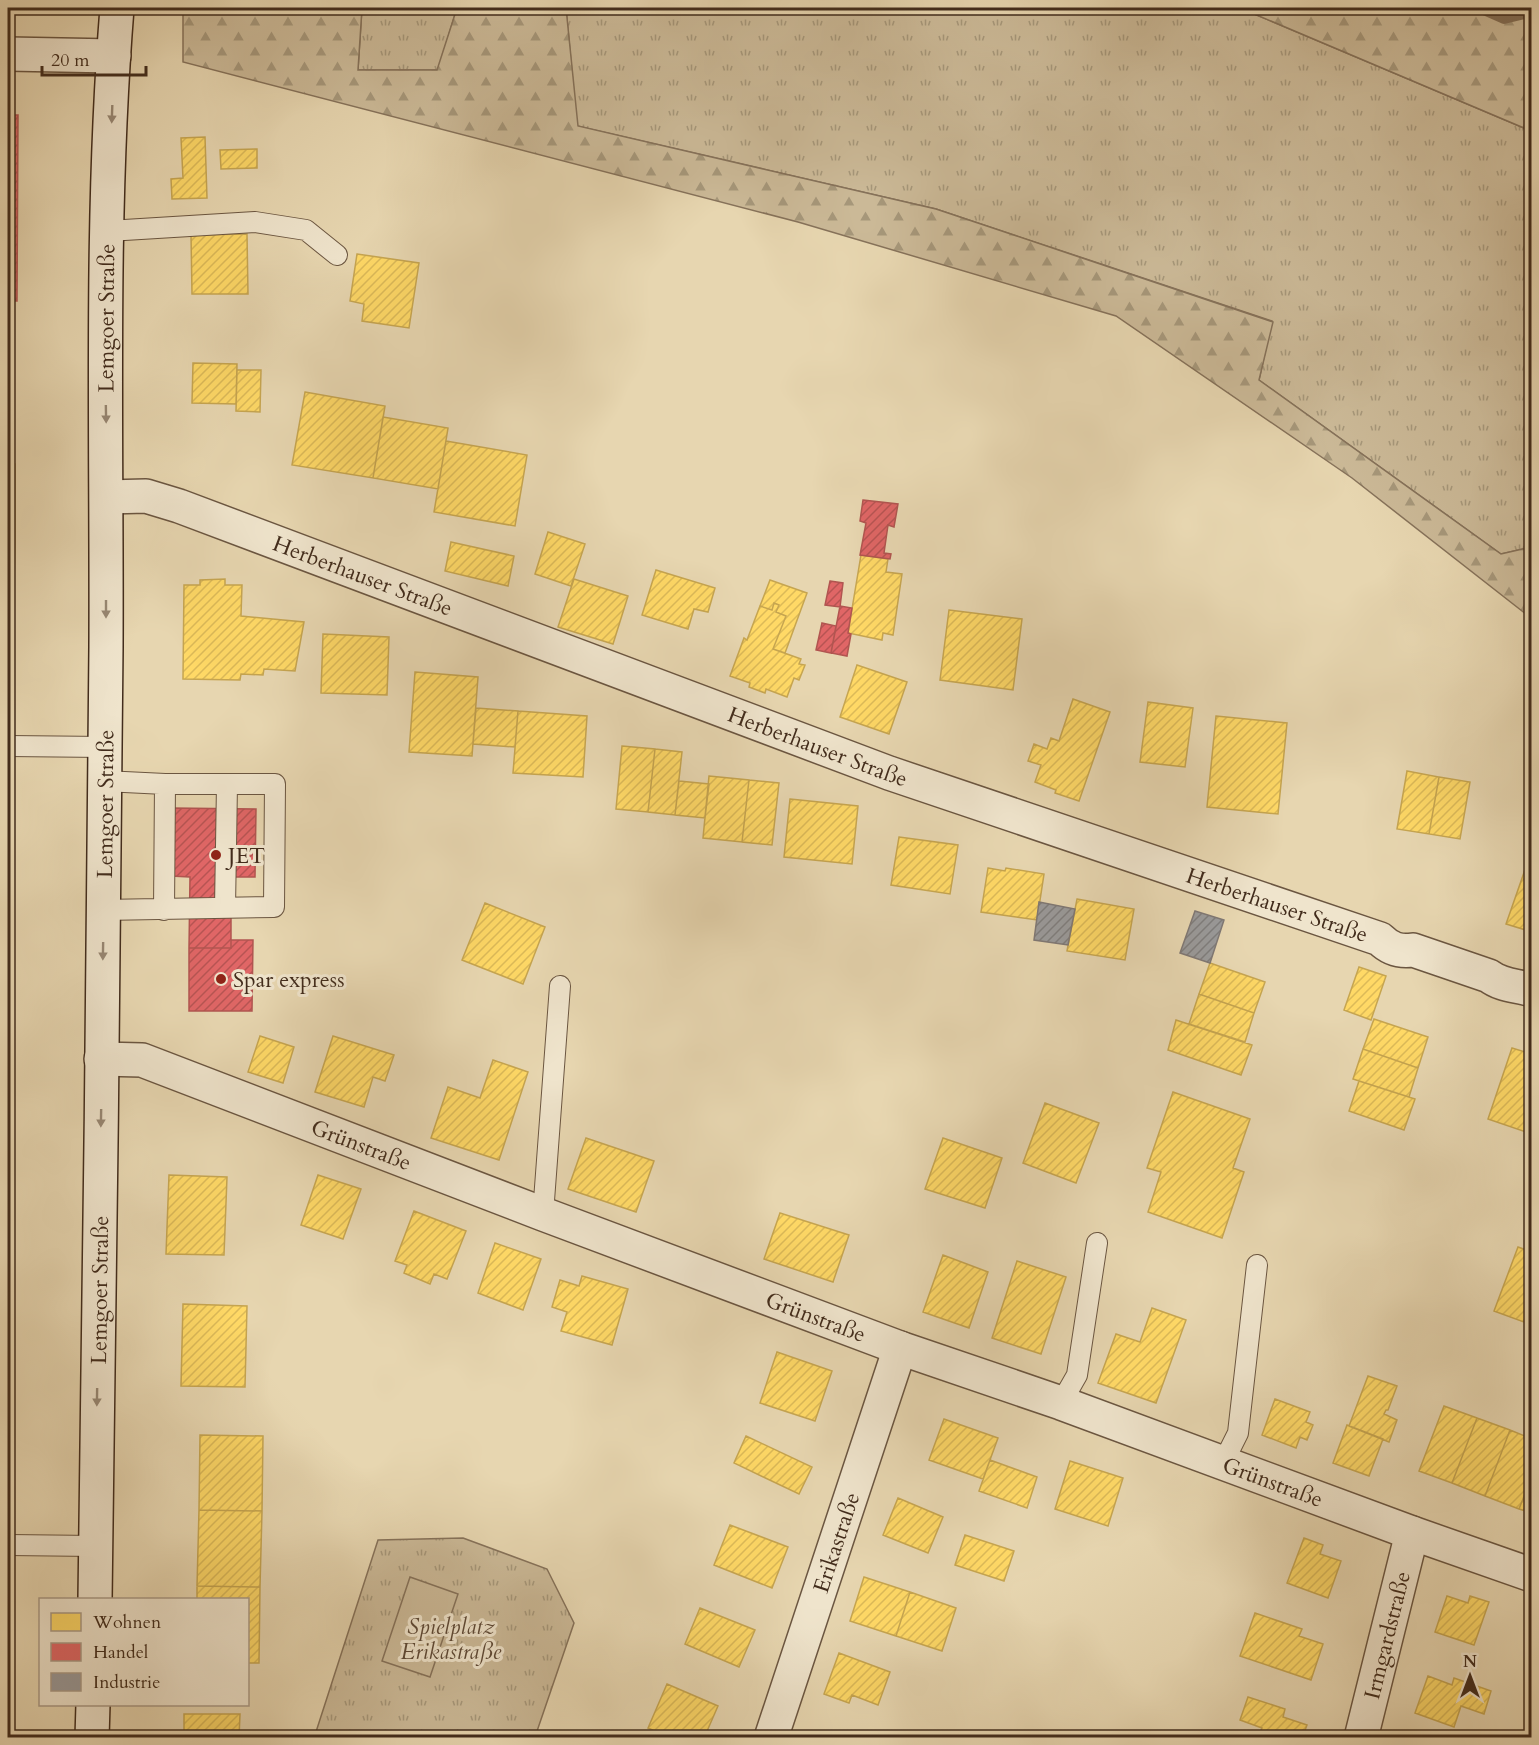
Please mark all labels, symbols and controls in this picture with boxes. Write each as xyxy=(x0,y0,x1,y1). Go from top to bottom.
scale bar xyxy=(42,39,146,77)
text: 20 m xyxy=(51,48,90,73)
one-way arrow xyxy=(107,105,116,124)
street label: Lemgoer Straße xyxy=(91,243,122,392)
one-way arrow xyxy=(101,405,111,424)
street label: Herberhauser Straße xyxy=(268,529,457,624)
one-way arrow xyxy=(101,600,111,619)
street label: Herberhauser Straße xyxy=(723,700,911,794)
street label: Lemgoer Straße xyxy=(90,730,121,879)
place label: JET xyxy=(225,841,265,871)
marker: JET xyxy=(209,848,223,862)
street label: Herberhauser Straße xyxy=(1182,861,1372,950)
one-way arrow xyxy=(98,942,108,961)
place label: Spar express xyxy=(233,965,345,995)
marker: Spar express xyxy=(214,972,228,986)
one-way arrow xyxy=(96,1108,106,1127)
street label: Grünstraße xyxy=(307,1112,415,1178)
street label: Lemgoer Straße xyxy=(84,1215,116,1365)
street label: Grünstraße xyxy=(761,1285,870,1350)
one-way arrow xyxy=(92,1387,102,1406)
street label: Grünstraße xyxy=(1218,1450,1327,1515)
street label: Erikastraße xyxy=(806,1489,867,1597)
street label: Irmgardstraße xyxy=(1357,1568,1418,1702)
legend xyxy=(39,1598,249,1706)
text: Wohnen xyxy=(92,1610,162,1635)
park label: Spielplatz Erikastraße xyxy=(401,1612,502,1667)
text: Handel xyxy=(93,1640,149,1665)
north arrow xyxy=(1440,1646,1500,1706)
text: N xyxy=(1463,1651,1477,1673)
text: Industrie xyxy=(93,1670,160,1695)

